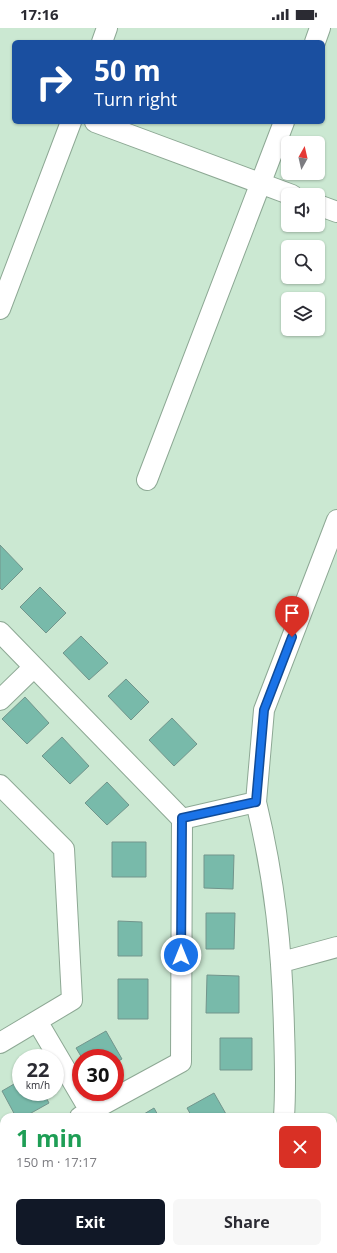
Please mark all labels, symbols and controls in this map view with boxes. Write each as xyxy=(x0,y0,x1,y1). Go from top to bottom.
text: 17:16 xyxy=(20,4,59,24)
text: 50 m xyxy=(94,51,161,89)
icon: right xyxy=(28,56,80,108)
text: Turn right xyxy=(94,87,177,111)
north arrow xyxy=(281,136,325,180)
map controls xyxy=(281,136,325,336)
button: sound xyxy=(281,188,325,232)
button: search xyxy=(281,240,325,284)
button: layers xyxy=(281,292,325,336)
pin xyxy=(275,596,309,637)
icon: arrive xyxy=(281,602,303,624)
position arrow xyxy=(160,934,202,976)
speed limit sign: 30 xyxy=(72,1049,124,1101)
text: 22 xyxy=(27,1056,49,1083)
text: km/h xyxy=(26,1078,50,1092)
text: 1 min xyxy=(16,1121,83,1154)
button: close xyxy=(279,1126,321,1168)
text: 150 m · 17:17 xyxy=(16,1153,97,1171)
button: Exit xyxy=(16,1199,165,1245)
button: Share xyxy=(173,1199,321,1245)

